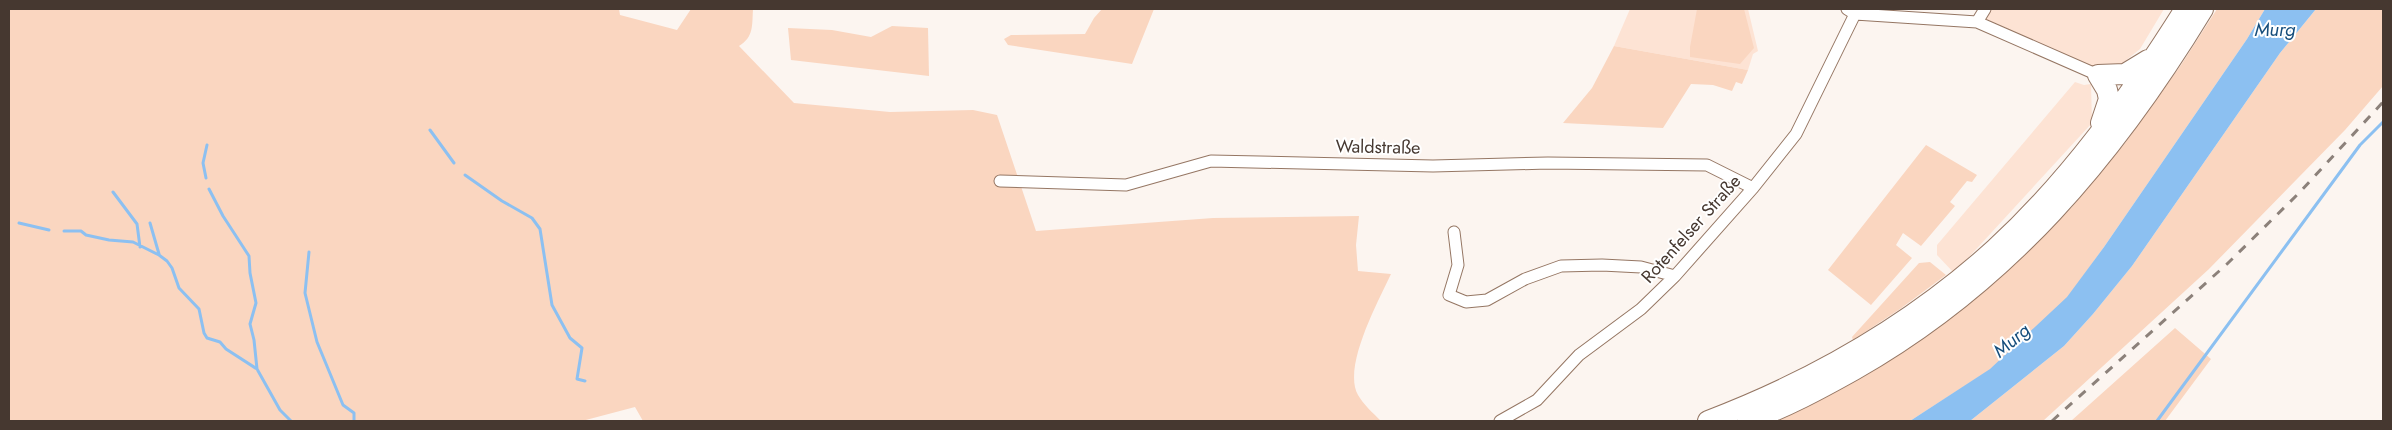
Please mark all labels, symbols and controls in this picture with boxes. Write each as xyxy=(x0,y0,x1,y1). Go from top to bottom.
water label: Murg xyxy=(2254,16,2296,43)
street label: Waldstraße xyxy=(1335,133,1421,161)
street label: Rotenfelser Straße xyxy=(1635,169,1747,289)
water label: Murg xyxy=(1987,316,2036,364)

